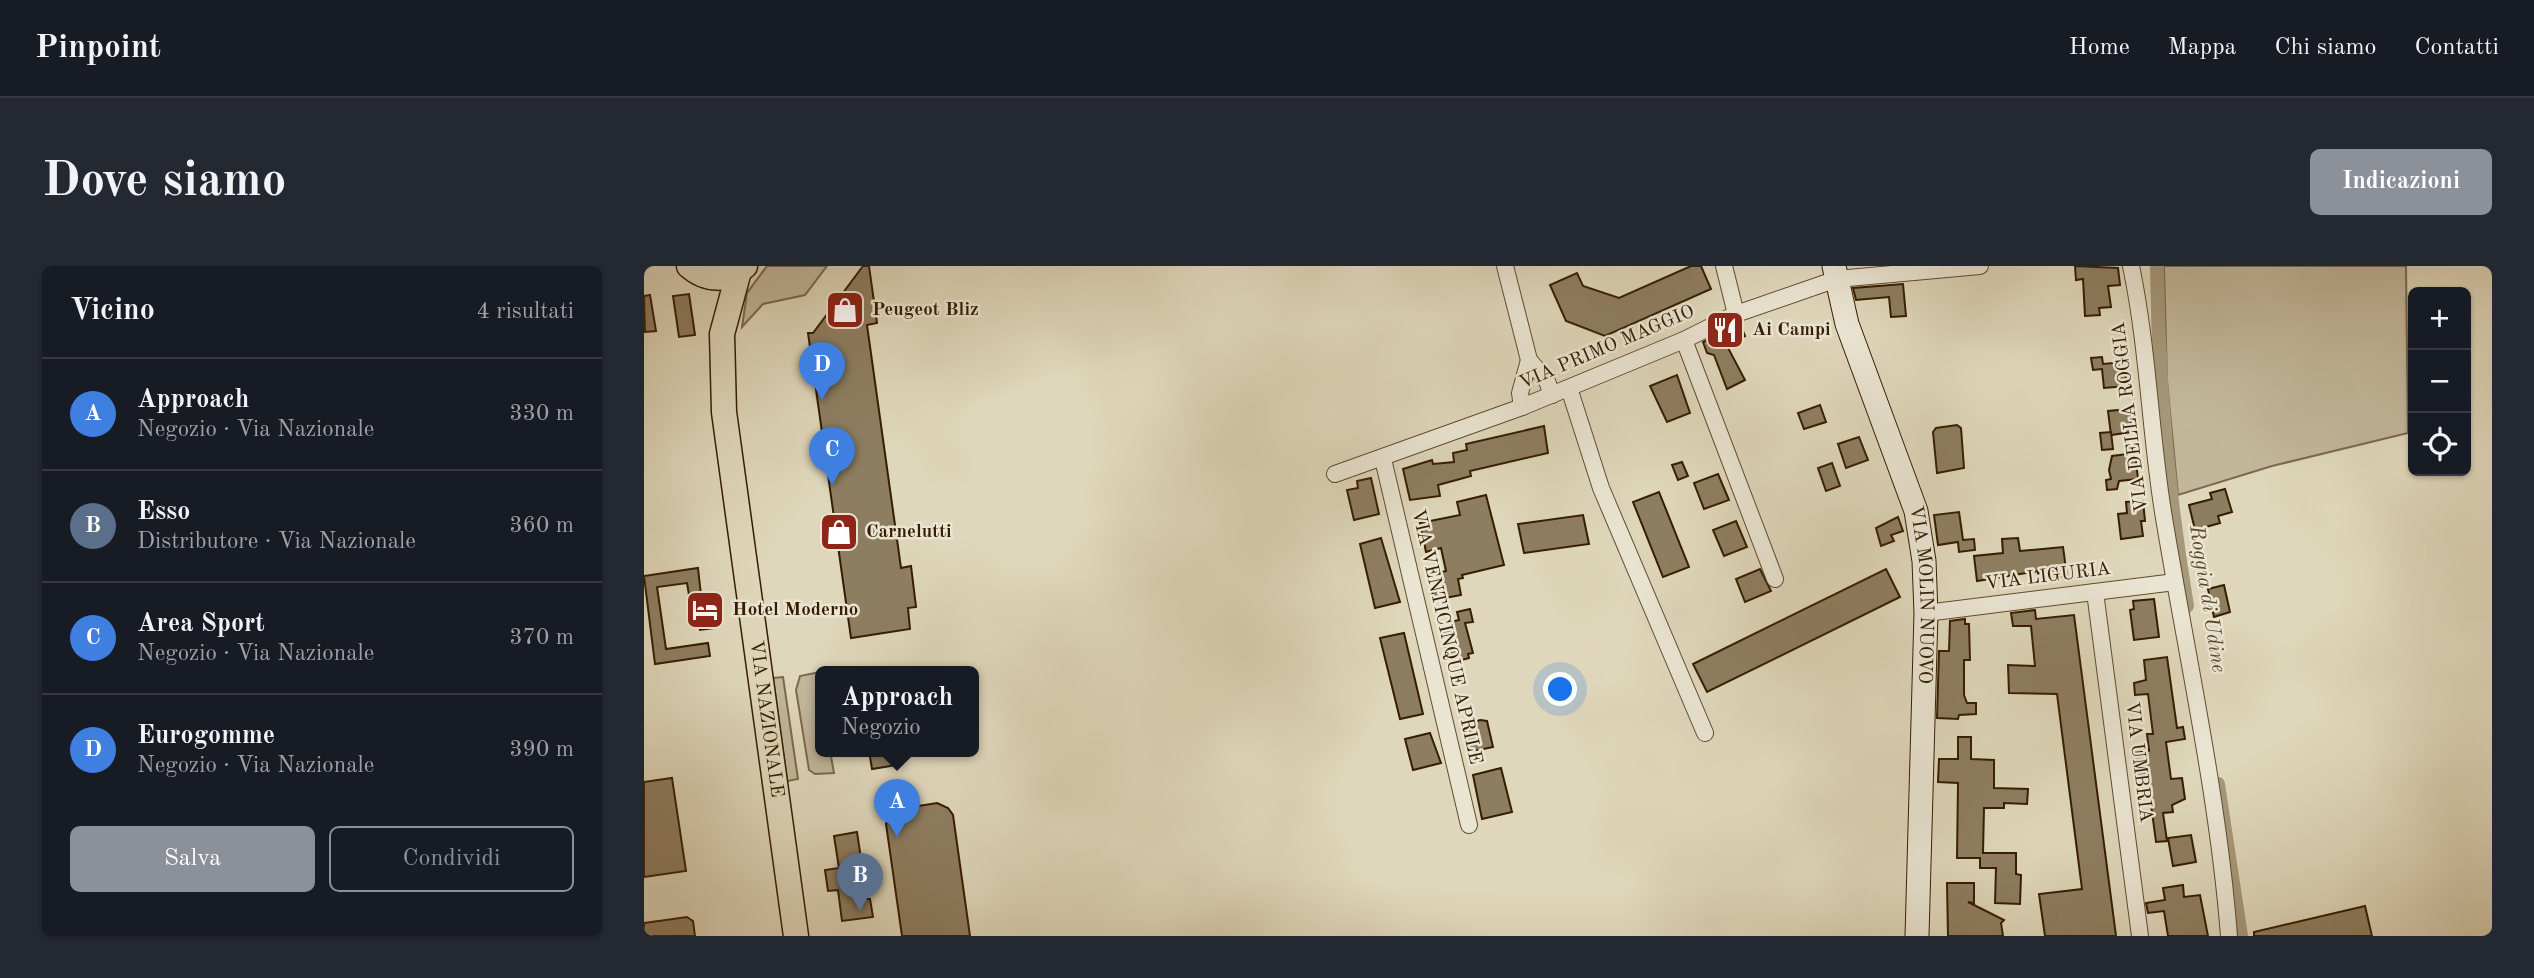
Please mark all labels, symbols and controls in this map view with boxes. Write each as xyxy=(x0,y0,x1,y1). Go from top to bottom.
text: Pinpoint xyxy=(35,32,161,65)
text: Home xyxy=(2069,36,2130,60)
text: Mappa xyxy=(2168,36,2236,60)
text: Chi siamo xyxy=(2274,36,2377,60)
text: Contatti xyxy=(2415,36,2499,60)
button: Indicazioni xyxy=(2310,149,2492,215)
text: Dove siamo xyxy=(42,158,287,207)
map controls xyxy=(2408,287,2471,476)
button: + xyxy=(2408,287,2471,350)
shop icon: Peugeot Bliz xyxy=(824,289,866,331)
text: Vicino xyxy=(70,296,155,326)
text: 4 risultati xyxy=(476,300,574,323)
place label: Peugeot Bliz xyxy=(872,301,979,320)
street label: VIA PRIMO MAGGIO xyxy=(1517,302,1697,394)
restaurant icon: Ai Campi xyxy=(1704,309,1746,351)
street label: VIA DELLA ROGGIA xyxy=(2110,320,2152,513)
place label: Ai Campi xyxy=(1752,321,1831,340)
pin: D xyxy=(799,342,845,400)
button: − xyxy=(2408,350,2471,413)
text: Approach xyxy=(137,387,249,413)
text: A xyxy=(84,402,102,425)
text: 330 m xyxy=(509,402,574,425)
button: locate xyxy=(2408,413,2471,476)
text: Negozio · Via Nazionale xyxy=(137,418,374,441)
pin: C xyxy=(809,427,855,485)
text: Esso xyxy=(137,499,190,525)
street label: VIA MOLIN NUOVO xyxy=(1906,504,1936,684)
street label: VIA VENTICINQUE APRILE xyxy=(1407,508,1485,766)
shop icon: Carnelutti xyxy=(818,511,860,553)
text: B xyxy=(85,514,101,537)
text: 360 m xyxy=(509,514,574,537)
place label: Carnelutti xyxy=(866,523,952,542)
water label: Roggia di Udine xyxy=(2185,523,2229,674)
text: Distributore · Via Nazionale xyxy=(137,530,416,553)
street label: VIA LIGURIA xyxy=(1984,560,2112,594)
hotel icon: Hotel Moderno xyxy=(684,589,726,631)
place label: Hotel Moderno xyxy=(732,601,858,620)
text: Area Sport xyxy=(137,611,265,637)
text: C xyxy=(85,626,101,649)
text: 370 m xyxy=(509,626,574,649)
street label: VIA NAZIONALE xyxy=(746,639,786,799)
text: Negozio · Via Nazionale xyxy=(137,642,374,665)
popup xyxy=(815,666,979,757)
your location xyxy=(1543,672,1577,706)
text: Approach xyxy=(841,685,953,711)
street label: VIA UMBRIA xyxy=(2121,701,2155,824)
text: Negozio xyxy=(841,716,921,739)
text: Eurogomme xyxy=(137,723,275,749)
text: D xyxy=(84,738,102,761)
text: 390 m xyxy=(509,738,574,761)
text: Negozio · Via Nazionale xyxy=(137,754,374,777)
pin: A xyxy=(874,779,920,837)
button: Salva xyxy=(70,826,315,892)
button: Condividi xyxy=(329,826,574,892)
pin: B xyxy=(837,853,883,911)

